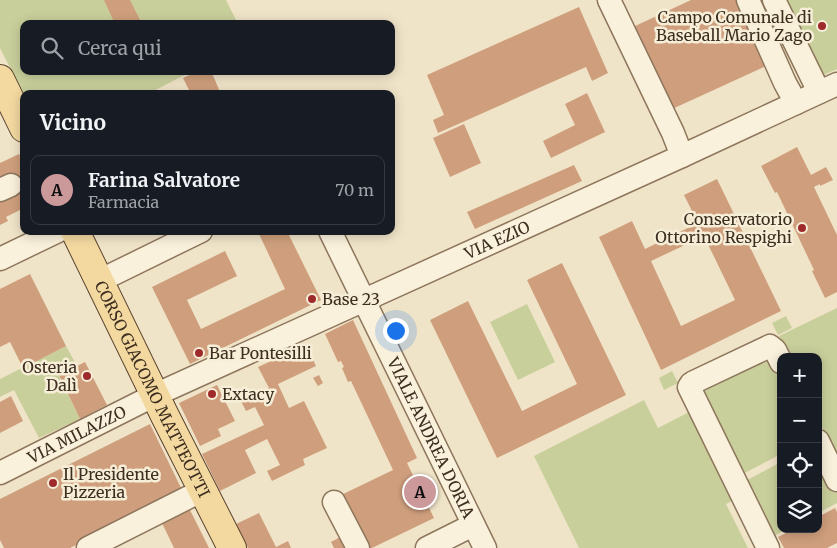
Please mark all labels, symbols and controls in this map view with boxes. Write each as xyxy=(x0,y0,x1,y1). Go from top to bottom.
place label: Campo Comunale di Baseball Mario Zago xyxy=(656,7,812,45)
search box xyxy=(20,20,395,75)
marker: Campo Comunale di Baseball Mario Zago xyxy=(816,20,828,32)
icon: search xyxy=(38,34,66,62)
text: Cerca qui xyxy=(78,36,162,60)
text: Vicino xyxy=(40,109,106,136)
text: Farina Salvatore xyxy=(88,168,240,192)
text: A xyxy=(51,180,63,200)
text: 70 m xyxy=(335,180,374,200)
text: Farmacia xyxy=(88,192,159,212)
place label: Conservatorio Ottorino Respighi xyxy=(655,209,792,247)
street label: VIA EZIO xyxy=(460,216,533,264)
marker: Conservatorio Ottorino Respighi xyxy=(796,222,808,234)
street label: CORSO GIACOMO MATTEOTTI xyxy=(91,277,215,501)
place label: Base 23 xyxy=(322,289,380,309)
marker: Base 23 xyxy=(306,293,318,305)
your location xyxy=(383,318,409,344)
place label: Bar Pontesilli xyxy=(209,343,312,363)
marker: Bar Pontesilli xyxy=(193,347,205,359)
street label: VIALE ANDREA DORIA xyxy=(384,353,478,521)
map controls xyxy=(777,353,822,533)
button: + xyxy=(777,353,822,398)
place label: Osteria Dalì xyxy=(22,357,77,395)
marker: Osteria Dalì xyxy=(81,370,93,382)
place label: Extacy xyxy=(222,384,275,404)
marker: Extacy xyxy=(206,388,218,400)
button: − xyxy=(777,398,822,443)
street label: VIA MILAZZO xyxy=(23,401,130,468)
button: locate xyxy=(777,443,822,488)
place label: Il Presidente Pizzeria xyxy=(63,464,159,502)
pin: A xyxy=(404,473,436,511)
marker: Il Presidente Pizzeria xyxy=(47,477,59,489)
button: layers xyxy=(777,488,822,533)

